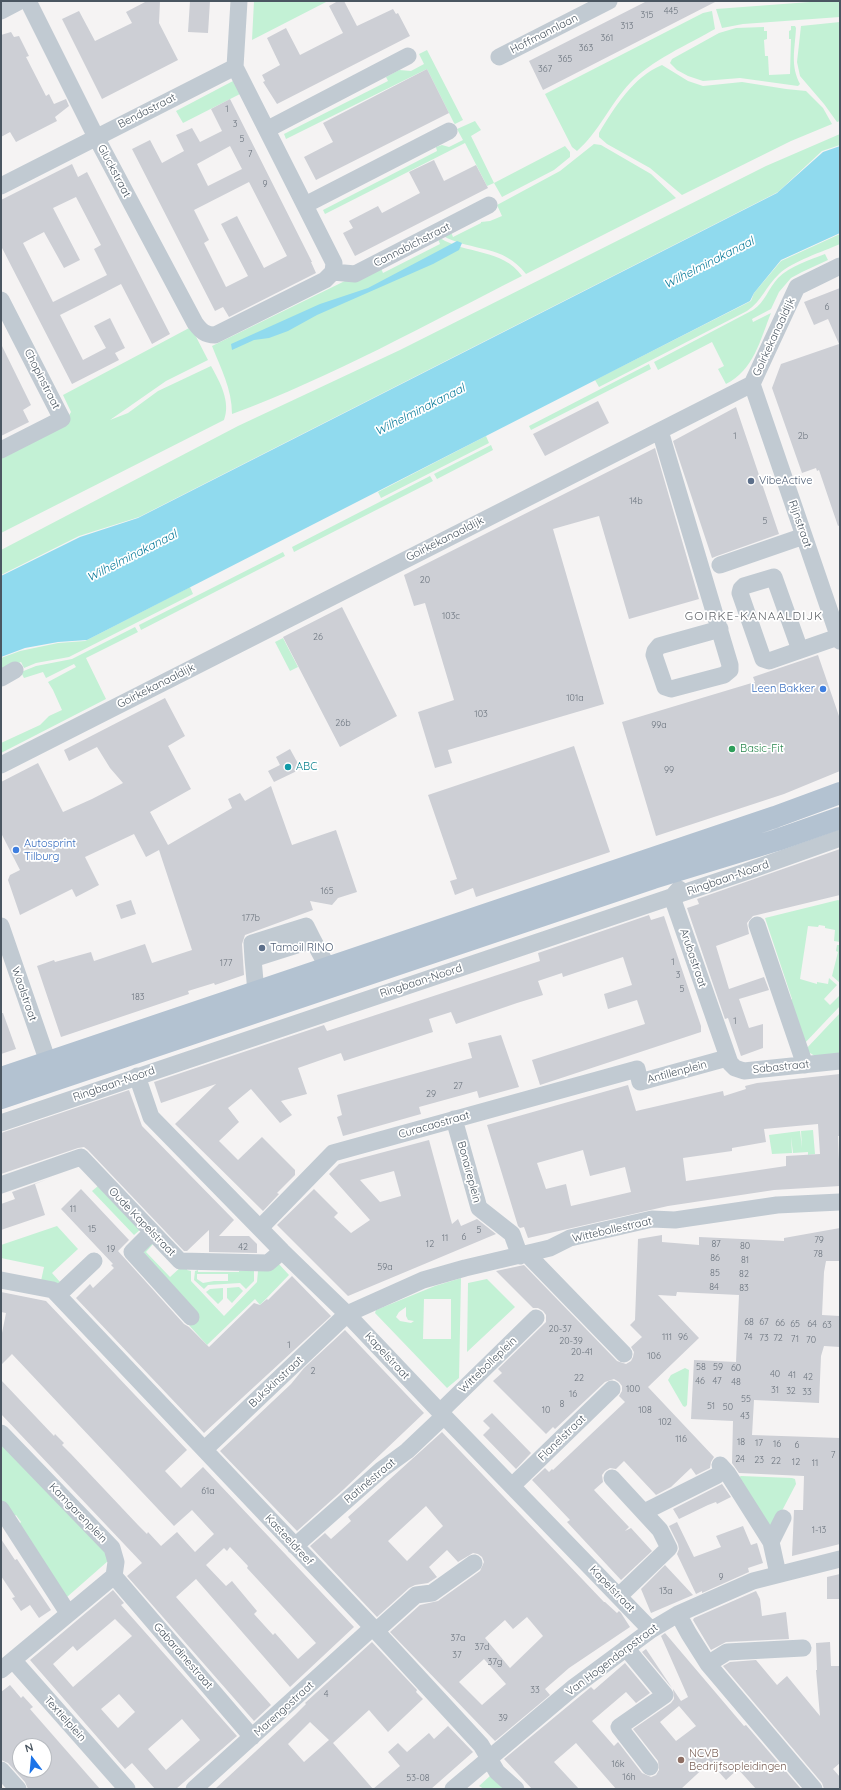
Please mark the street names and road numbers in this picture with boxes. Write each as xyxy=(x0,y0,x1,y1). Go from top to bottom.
street label: Hoffmannlaan xyxy=(508,11,580,57)
street label: Bendastraat xyxy=(116,91,178,131)
street label: Gluckstraat xyxy=(95,142,133,200)
street label: Cannabichstraat xyxy=(371,220,453,270)
street label: Goirkekanaaldijk xyxy=(750,296,798,378)
street label: Chopinstraat xyxy=(21,347,63,411)
street label: Rijnstraat xyxy=(786,499,814,549)
street label: Goirkekanaaldijk xyxy=(404,514,486,564)
street label: Goirkekanaaldijk xyxy=(115,661,197,711)
street label: Ringbaan-Noord xyxy=(685,858,771,898)
street label: Arubastraat xyxy=(677,927,709,989)
street label: Ringbaan-Noord xyxy=(378,961,464,1001)
street label: Waalstraat xyxy=(9,965,39,1023)
street label: Sabastraat xyxy=(752,1057,810,1077)
street label: Antillenplein xyxy=(646,1058,708,1086)
street label: Ringbaan-Noord xyxy=(71,1064,157,1104)
street label: Curacaostraat xyxy=(397,1109,471,1141)
street label: Bonaireplein xyxy=(454,1140,484,1204)
street label: Oude Kapelstraat xyxy=(106,1185,178,1259)
street label: Wittebollestraat xyxy=(571,1214,653,1246)
street label: Kapelstraat xyxy=(362,1330,412,1382)
street label: Wittebolleplein xyxy=(456,1334,520,1396)
street label: Bukskinstraat xyxy=(246,1354,306,1410)
street label: Flanelstraat xyxy=(536,1412,588,1464)
street label: Ratinéstraat xyxy=(342,1456,398,1506)
street label: Kamgarenplein xyxy=(46,1480,110,1546)
street label: Kasteeldreef xyxy=(262,1512,316,1568)
street label: Kapelstraat xyxy=(587,1563,637,1615)
street label: Gabardinestraat xyxy=(151,1620,215,1692)
street label: Van Hogendorpstraat xyxy=(564,1621,660,1699)
street label: Marengostraat xyxy=(251,1679,317,1739)
street label: Textielplein xyxy=(41,1694,89,1744)

